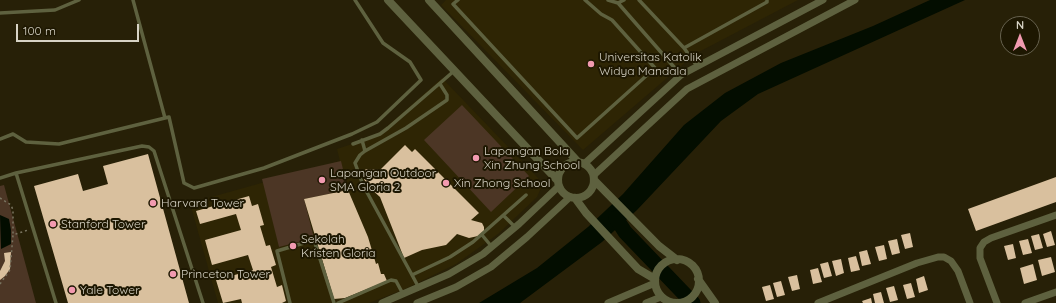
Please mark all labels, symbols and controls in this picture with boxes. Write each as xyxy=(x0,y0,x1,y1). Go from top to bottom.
scale bar xyxy=(18,16,141,42)
north arrow xyxy=(1000,16,1040,56)
text: N xyxy=(1016,18,1024,32)
text: 100 m xyxy=(23,23,56,38)
place label: Universitas Katolik Widya Mandala xyxy=(599,50,702,78)
marker: Universitas Katolik Widya Mandala xyxy=(586,59,596,69)
place label: Lapangan Bola Xin Zhung School xyxy=(484,144,580,172)
marker: Lapangan Bola Xin Zhung School xyxy=(471,153,481,163)
place label: Lapangan Outdoor SMA Gloria 2 xyxy=(330,166,436,194)
marker: Lapangan Outdoor SMA Gloria 2 xyxy=(317,175,327,185)
place label: Xin Zhong School xyxy=(454,176,551,190)
marker: Xin Zhong School xyxy=(441,178,451,188)
place label: Harvard Tower xyxy=(161,196,244,210)
marker: Harvard Tower xyxy=(148,198,158,208)
place label: Stanford Tower xyxy=(61,217,146,231)
marker: Stanford Tower xyxy=(48,219,58,229)
place label: Sekolah Kristen Gloria xyxy=(301,232,376,260)
marker: Sekolah Kristen Gloria xyxy=(288,241,298,251)
place label: Princeton Tower xyxy=(181,267,270,281)
marker: Princeton Tower xyxy=(168,269,178,279)
place label: Yale Tower xyxy=(80,283,140,297)
marker: Yale Tower xyxy=(67,285,77,295)

